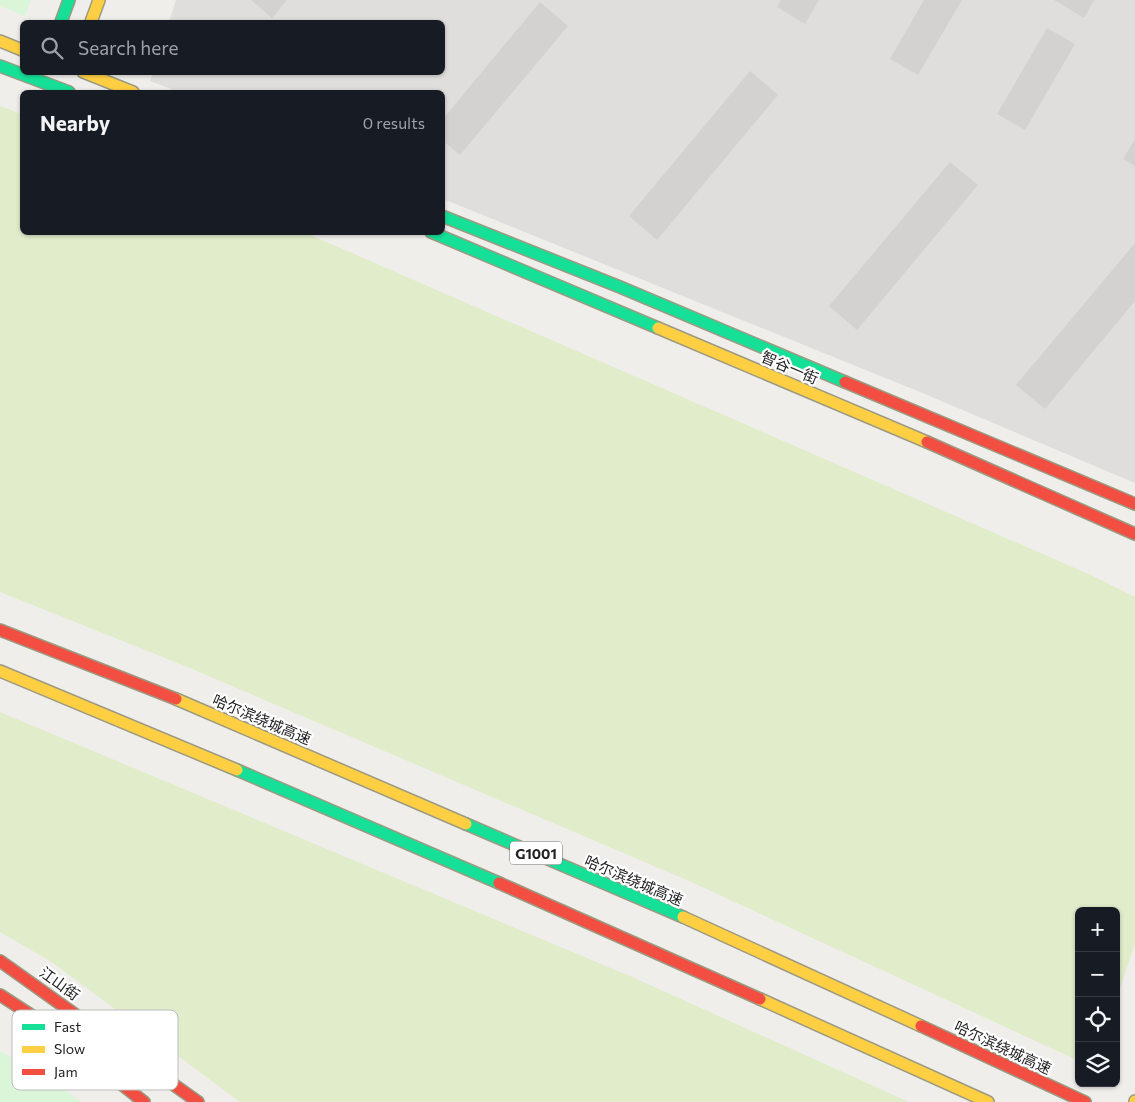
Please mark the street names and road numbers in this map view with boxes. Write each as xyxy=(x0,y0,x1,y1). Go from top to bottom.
street label: 智谷一街 xyxy=(759,347,821,387)
street label: 哈尔滨绕城高速 xyxy=(210,690,314,748)
road number: G1001 xyxy=(510,841,562,864)
street label: 哈尔滨绕城高速 xyxy=(582,851,686,909)
street label: 江山街 xyxy=(37,962,83,1004)
street label: 哈尔滨绕城高速 xyxy=(952,1017,1054,1077)

